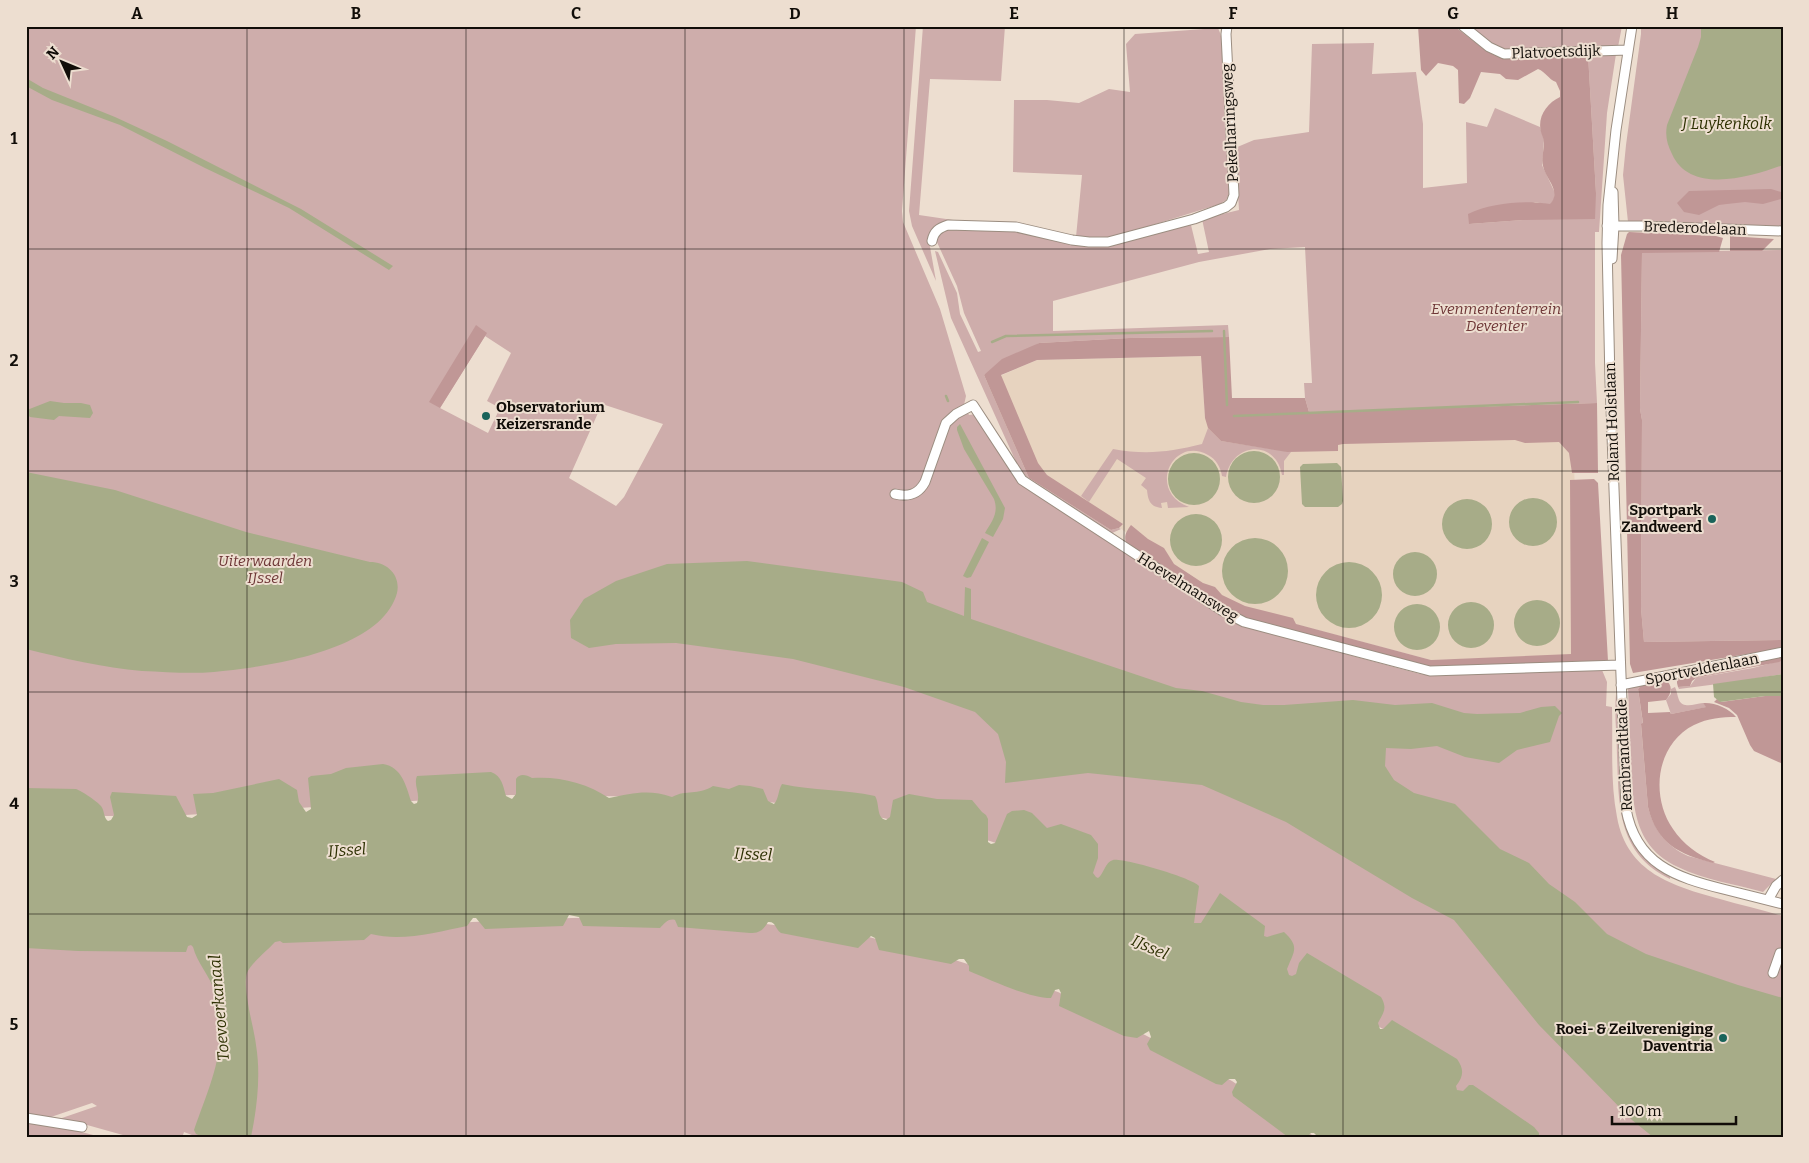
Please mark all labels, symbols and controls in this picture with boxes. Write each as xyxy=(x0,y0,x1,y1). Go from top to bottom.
text: A xyxy=(131,4,143,23)
text: B xyxy=(351,4,361,23)
text: C xyxy=(571,4,581,23)
text: D xyxy=(789,4,801,23)
text: E xyxy=(1009,4,1019,23)
text: F xyxy=(1229,4,1238,23)
text: G xyxy=(1447,4,1459,23)
text: H xyxy=(1666,4,1679,23)
north arrow xyxy=(38,38,88,88)
street label: Platvoetsdijk xyxy=(1511,41,1601,63)
text: N xyxy=(43,43,63,63)
street label: Pekelharingsweg xyxy=(1218,63,1242,183)
water label: J Luykenkolk xyxy=(1680,114,1772,133)
text: 1 xyxy=(11,129,18,148)
street label: Brederodelaan xyxy=(1643,217,1747,239)
park label: Evenmententerrein Deventer xyxy=(1431,300,1561,335)
text: 2 xyxy=(9,351,19,370)
street label: Roland Holstlaan xyxy=(1601,362,1623,482)
place label: Observatorium Keizersrande xyxy=(496,398,605,433)
marker: Observatorium Keizersrande xyxy=(480,410,492,422)
place label: Sportpark Zandweerd xyxy=(1621,501,1702,536)
marker: Sportpark Zandweerd xyxy=(1706,513,1718,525)
street label: Hoevelmansweg xyxy=(1134,549,1242,625)
park label: Uiterwaarden IJssel xyxy=(218,552,312,587)
text: 3 xyxy=(9,572,19,591)
street label: Sportveldenlaan xyxy=(1644,649,1761,689)
street label: Rembrandtkade xyxy=(1612,699,1636,811)
text: 4 xyxy=(9,794,19,813)
water label: IJssel xyxy=(327,839,367,861)
water label: IJssel xyxy=(733,844,773,864)
water label: IJssel xyxy=(1129,931,1171,963)
water label: Toevoerkanaal xyxy=(205,954,233,1062)
text: 5 xyxy=(10,1015,19,1034)
place label: Roei- & Zeilvereniging Daventria xyxy=(1556,1020,1714,1055)
marker: Roei- & Zeilvereniging Daventria xyxy=(1717,1032,1729,1044)
scale bar xyxy=(1612,1093,1735,1125)
text: 100 m xyxy=(1619,1102,1662,1120)

